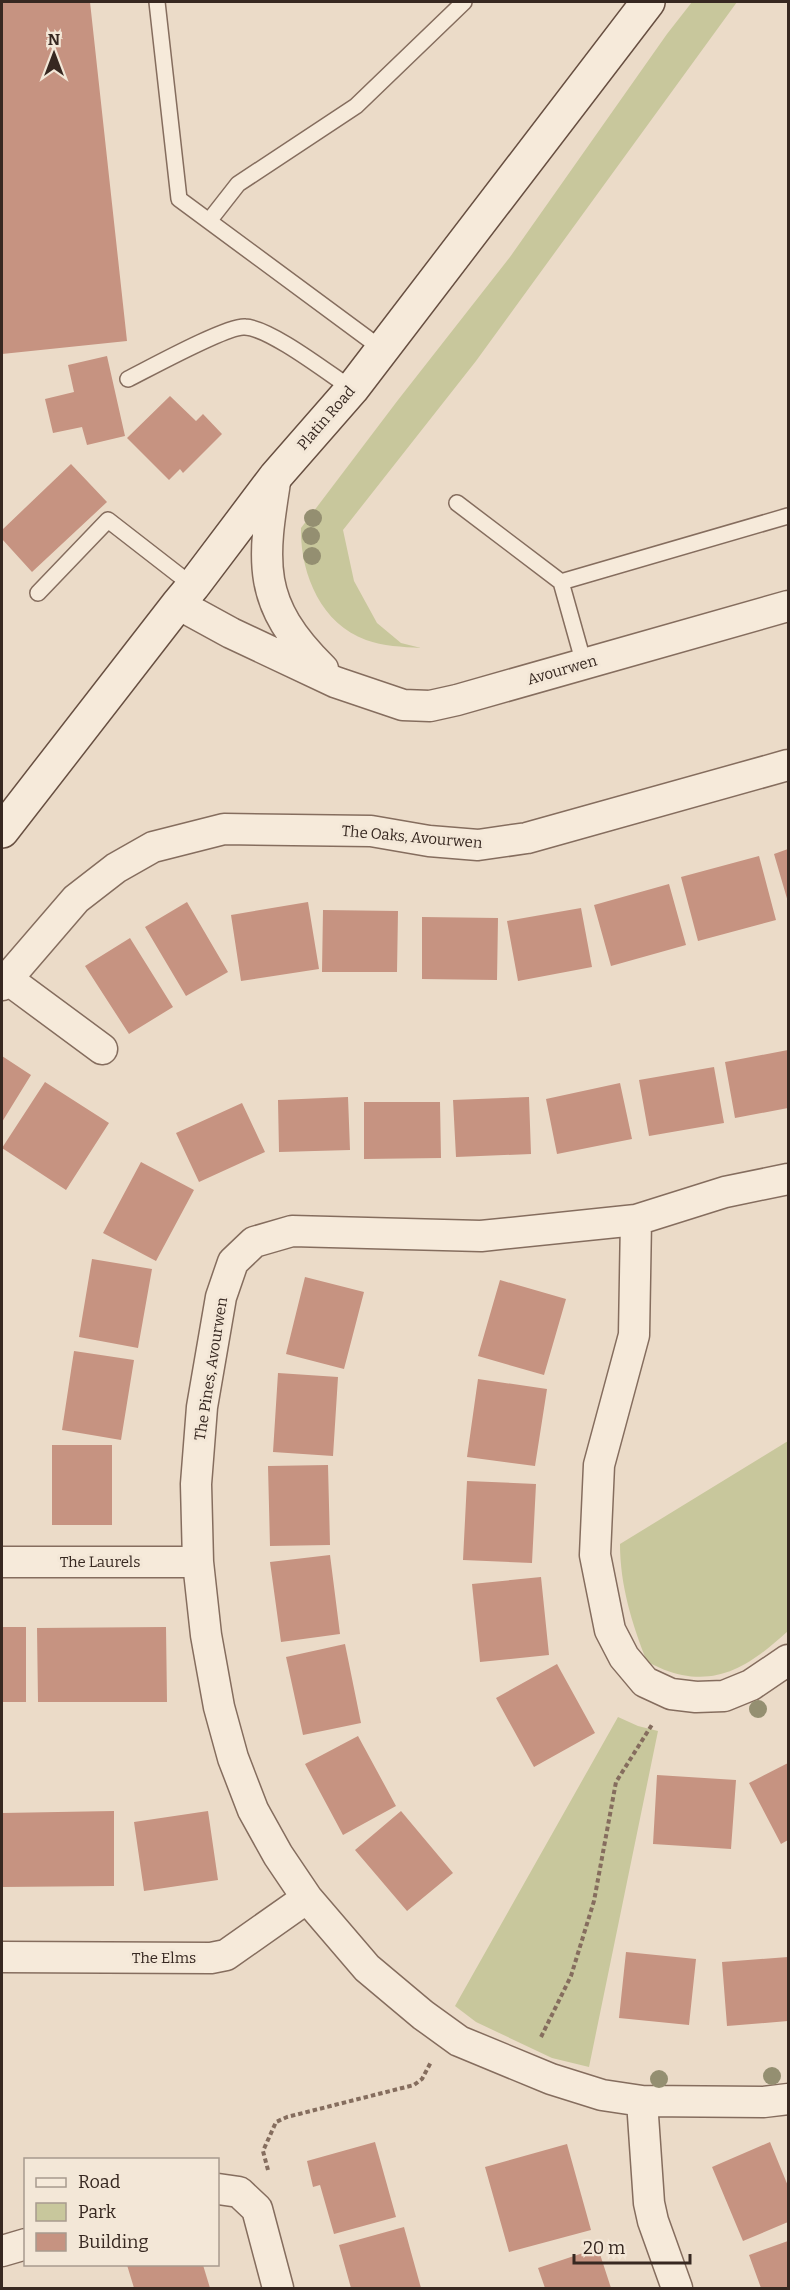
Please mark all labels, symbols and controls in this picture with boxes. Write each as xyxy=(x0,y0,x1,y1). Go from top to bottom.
north arrow xyxy=(24,24,84,84)
text: N xyxy=(48,30,60,49)
street label: Platin Road xyxy=(293,382,359,454)
street label: Avourwen xyxy=(525,651,599,689)
street label: The Oaks, Avourwen xyxy=(341,822,484,852)
street label: The Pines, Avourwen xyxy=(191,1296,231,1442)
street label: The Laurels xyxy=(60,1553,140,1571)
street label: The Elms xyxy=(132,1949,196,1967)
legend xyxy=(24,2158,219,2266)
text: Road xyxy=(78,2171,121,2193)
text: Park xyxy=(78,2201,117,2223)
scale bar xyxy=(574,2227,690,2265)
text: Building xyxy=(78,2231,149,2253)
text: 20 m xyxy=(583,2237,625,2259)

